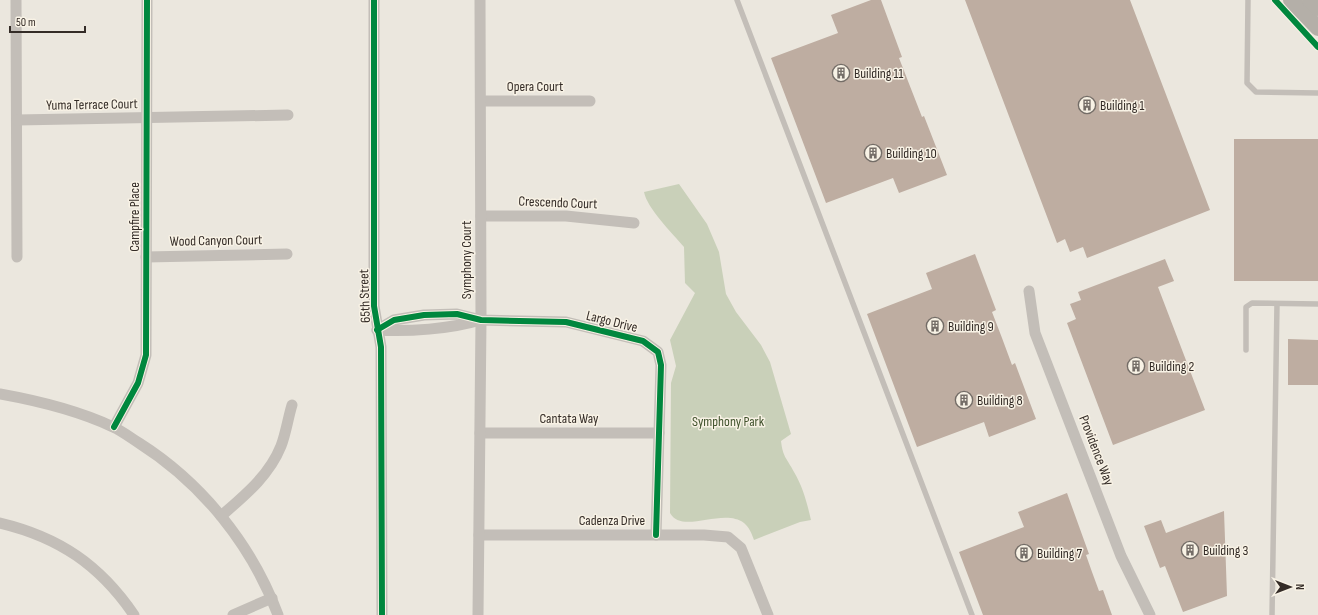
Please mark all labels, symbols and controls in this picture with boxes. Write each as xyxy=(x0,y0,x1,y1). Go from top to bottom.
scale bar xyxy=(10,8,85,34)
text: 50 m xyxy=(16,15,36,30)
building icon: Building 11 xyxy=(831,63,851,83)
place label: Building 11 xyxy=(854,65,903,82)
street label: Opera Court xyxy=(507,78,563,95)
street label: Yuma Terrace Court xyxy=(46,95,138,114)
building icon: Building 1 xyxy=(1077,95,1097,115)
place label: Building 1 xyxy=(1100,97,1145,114)
building icon: Building 10 xyxy=(863,143,883,163)
place label: Building 10 xyxy=(886,145,937,162)
street label: Campfire Place xyxy=(126,182,143,252)
street label: Crescendo Court xyxy=(518,193,598,212)
street label: Symphony Court xyxy=(458,221,475,299)
street label: Wood Canyon Court xyxy=(170,231,262,250)
street label: 65th Street xyxy=(355,269,374,323)
street label: Largo Drive xyxy=(584,307,639,336)
building icon: Building 9 xyxy=(925,316,945,336)
place label: Building 9 xyxy=(948,318,994,335)
building icon: Building 2 xyxy=(1126,356,1146,376)
place label: Building 2 xyxy=(1149,358,1195,375)
building icon: Building 8 xyxy=(954,390,974,410)
place label: Building 8 xyxy=(977,392,1023,409)
street label: Cantata Way xyxy=(540,410,599,427)
park label: Symphony Park xyxy=(692,413,765,430)
street label: Providence Way xyxy=(1075,413,1118,488)
street label: Cadenza Drive xyxy=(579,512,645,529)
building icon: Building 3 xyxy=(1180,540,1200,560)
place label: Building 3 xyxy=(1203,542,1249,559)
building icon: Building 7 xyxy=(1014,543,1034,563)
place label: Building 7 xyxy=(1037,545,1083,562)
north arrow xyxy=(1270,567,1310,607)
text: N xyxy=(1293,584,1306,590)

